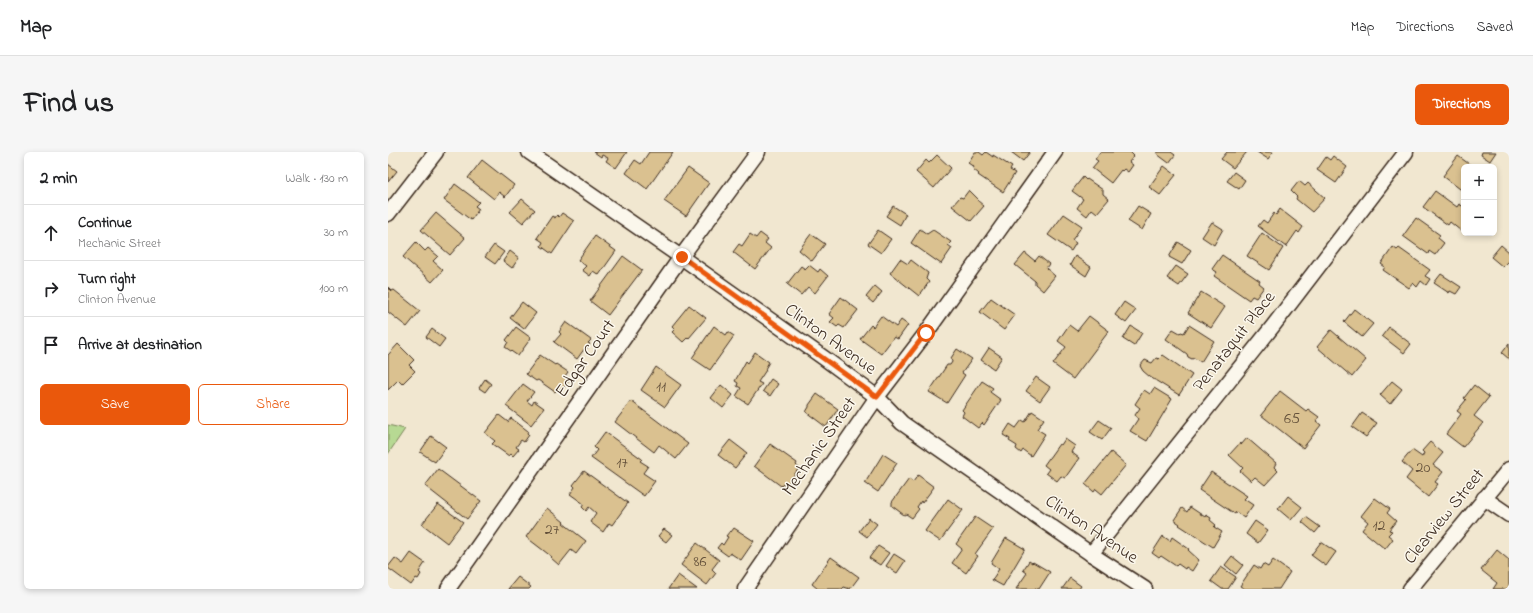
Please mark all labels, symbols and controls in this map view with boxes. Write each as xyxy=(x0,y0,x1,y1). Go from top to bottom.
text: Map xyxy=(20,14,52,41)
text: Map xyxy=(1351,17,1374,38)
text: Directions xyxy=(1396,17,1454,38)
text: Saved xyxy=(1476,17,1513,38)
text: Find us xyxy=(24,84,114,125)
button: Directions xyxy=(1415,84,1509,125)
map controls xyxy=(1461,164,1497,236)
button: + xyxy=(1461,164,1497,200)
text: 2 min xyxy=(40,166,77,191)
text: Walk · 130 m xyxy=(285,169,348,188)
button: − xyxy=(1461,200,1497,236)
text: Continue xyxy=(78,212,132,234)
icon: ahead xyxy=(40,222,62,244)
text: 30 m xyxy=(324,223,348,242)
text: Mechanic Street xyxy=(78,234,161,253)
route end xyxy=(673,248,691,266)
text: Turn right xyxy=(78,268,136,290)
icon: right xyxy=(40,278,62,300)
text: 100 m xyxy=(319,279,348,298)
street label: Penataquit Place xyxy=(1187,285,1283,398)
text: Clinton Avenue xyxy=(78,290,156,309)
street label: Clinton Avenue xyxy=(779,298,882,383)
street label: Edgar Court xyxy=(550,315,623,404)
route start xyxy=(917,324,935,342)
icon: arrive xyxy=(40,334,62,356)
text: Arrive at destination xyxy=(78,334,202,356)
house number: 11 xyxy=(656,375,666,399)
button: Save xyxy=(40,384,190,425)
button: Share xyxy=(198,384,348,425)
street label: Mechanic Street xyxy=(776,392,864,502)
house number: 65 xyxy=(1284,407,1300,431)
house number: 17 xyxy=(616,451,628,475)
house number: 20 xyxy=(1416,456,1431,480)
street label: Clearview Street xyxy=(1398,464,1492,570)
street label: Clinton Avenue xyxy=(1039,489,1144,571)
house number: 12 xyxy=(1372,514,1386,538)
house number: 27 xyxy=(545,518,560,542)
house number: 86 xyxy=(693,550,707,574)

